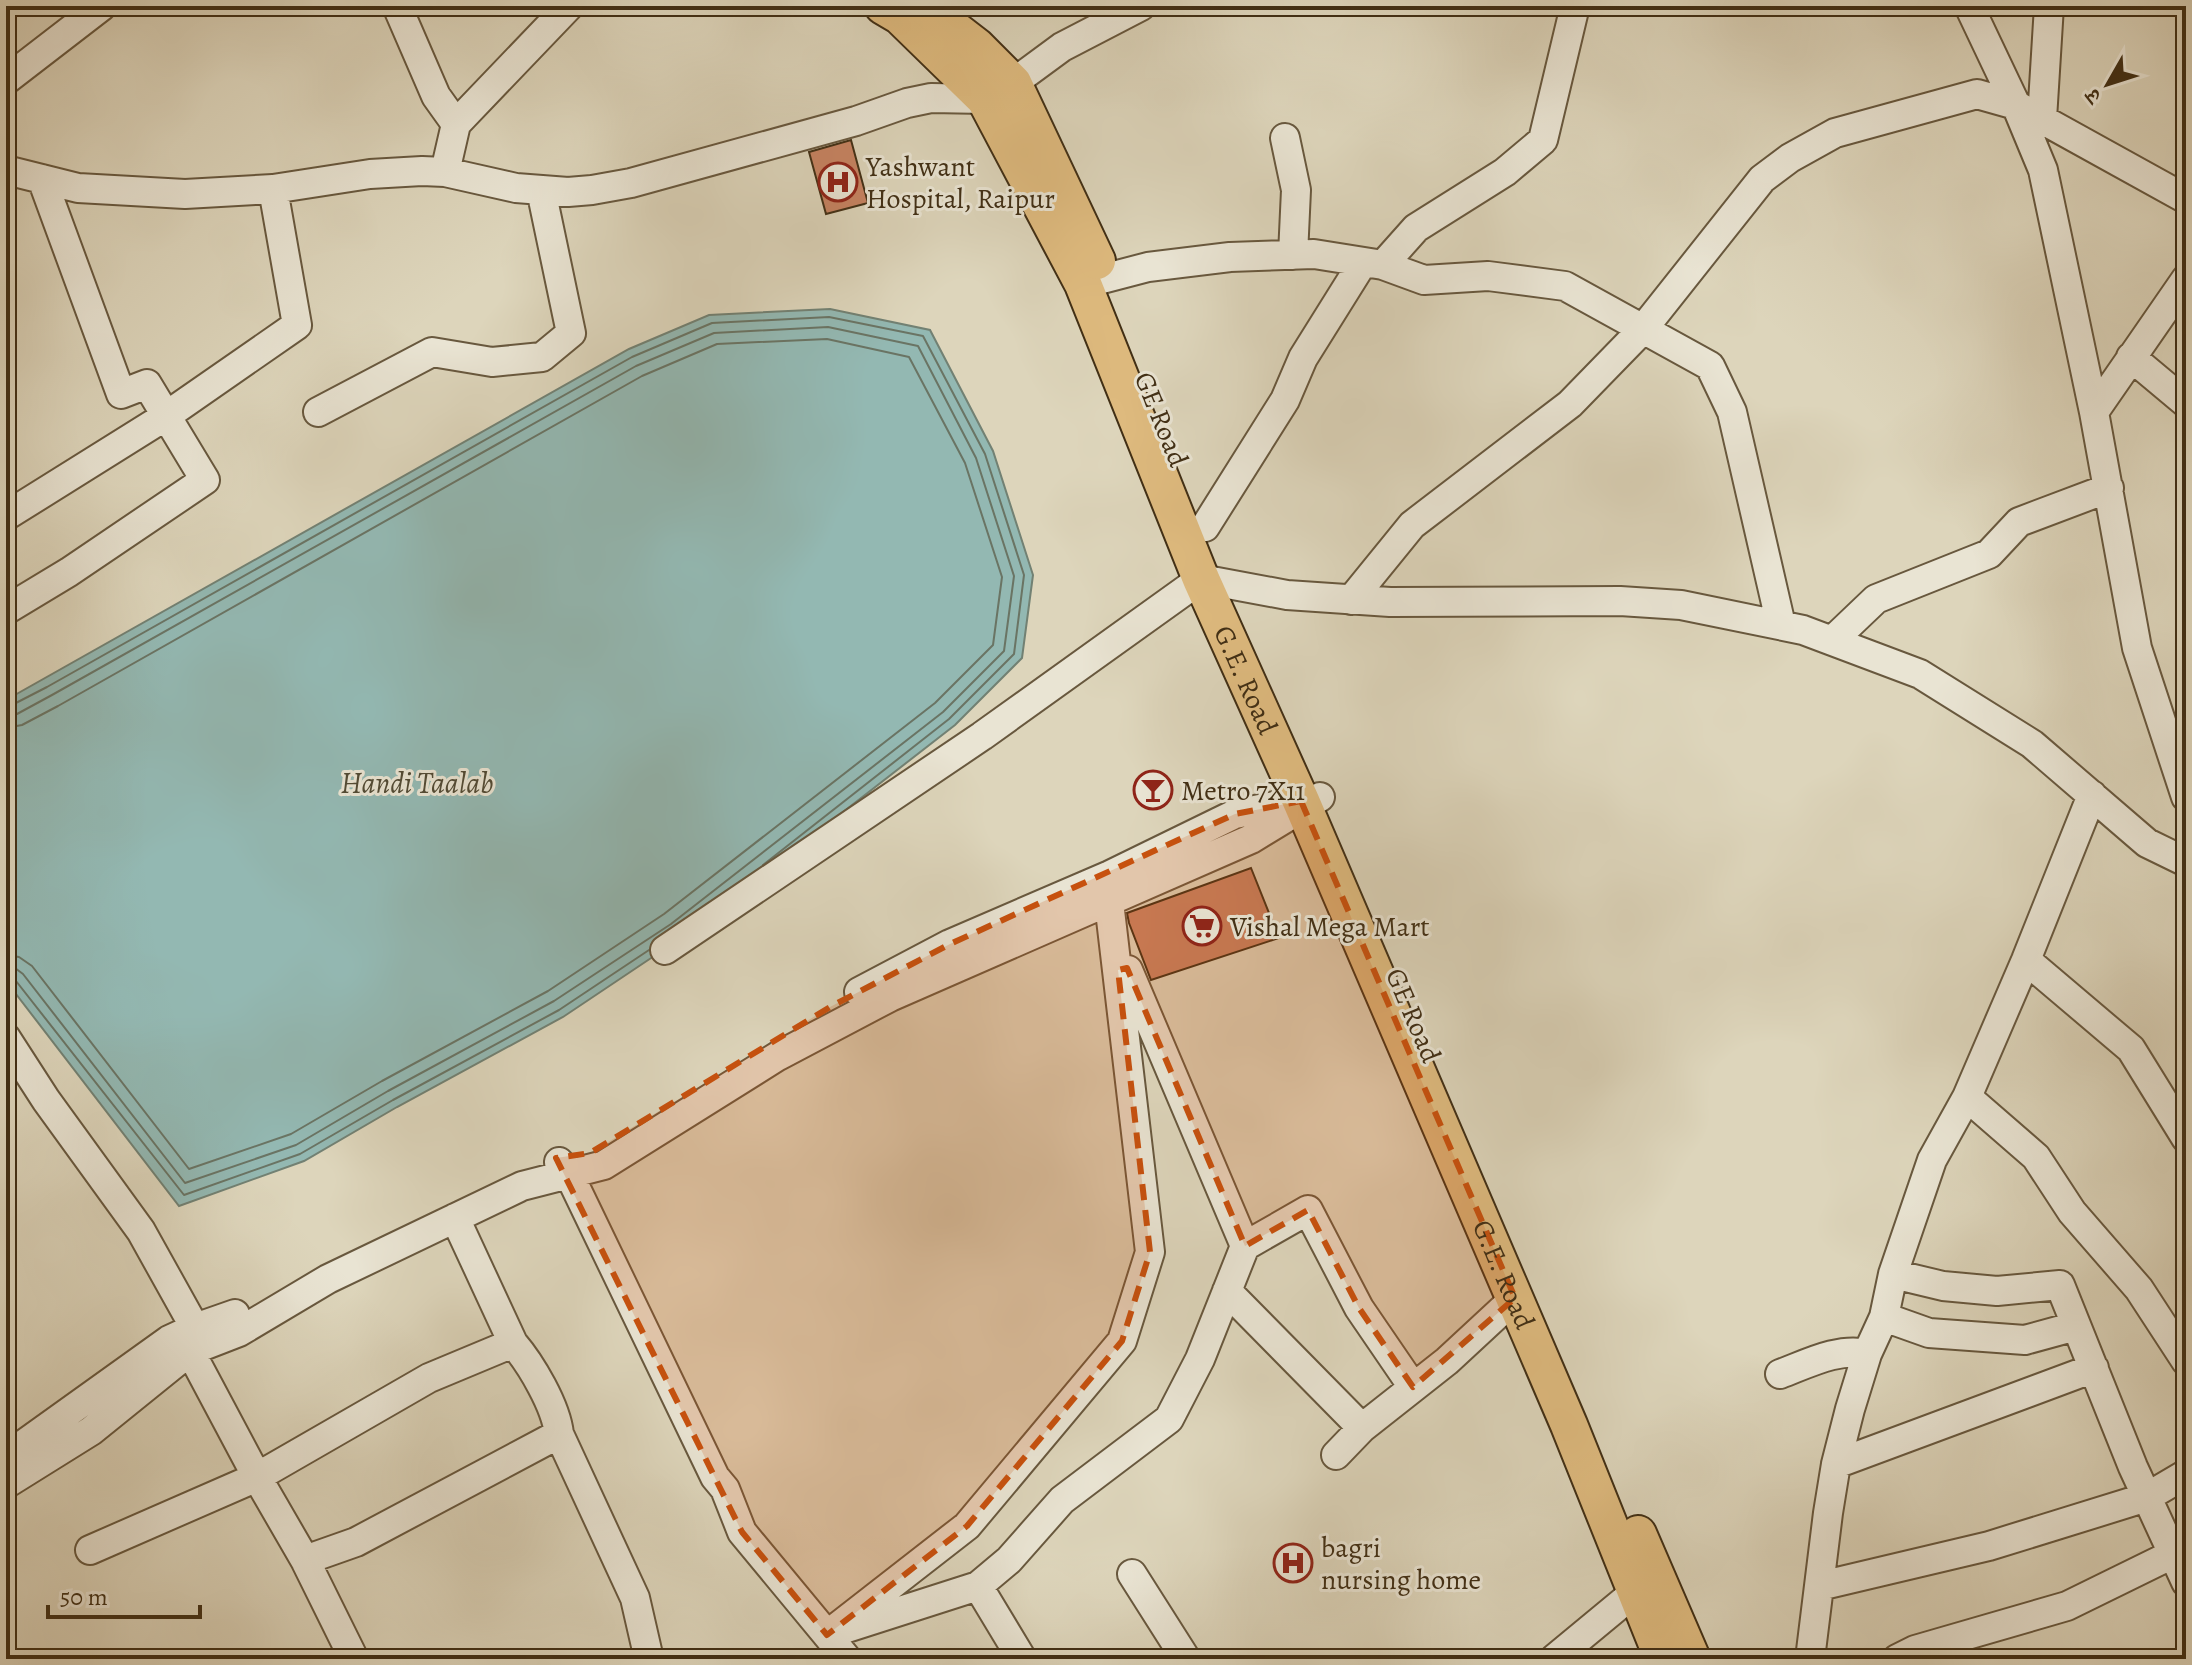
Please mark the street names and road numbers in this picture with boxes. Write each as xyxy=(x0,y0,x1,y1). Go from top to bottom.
street label: GE Road xyxy=(1125,366,1198,473)
street label: G.E. Road xyxy=(1204,620,1287,741)
street label: GE Road xyxy=(1376,962,1450,1069)
street label: G.E. Road xyxy=(1463,1214,1544,1336)

